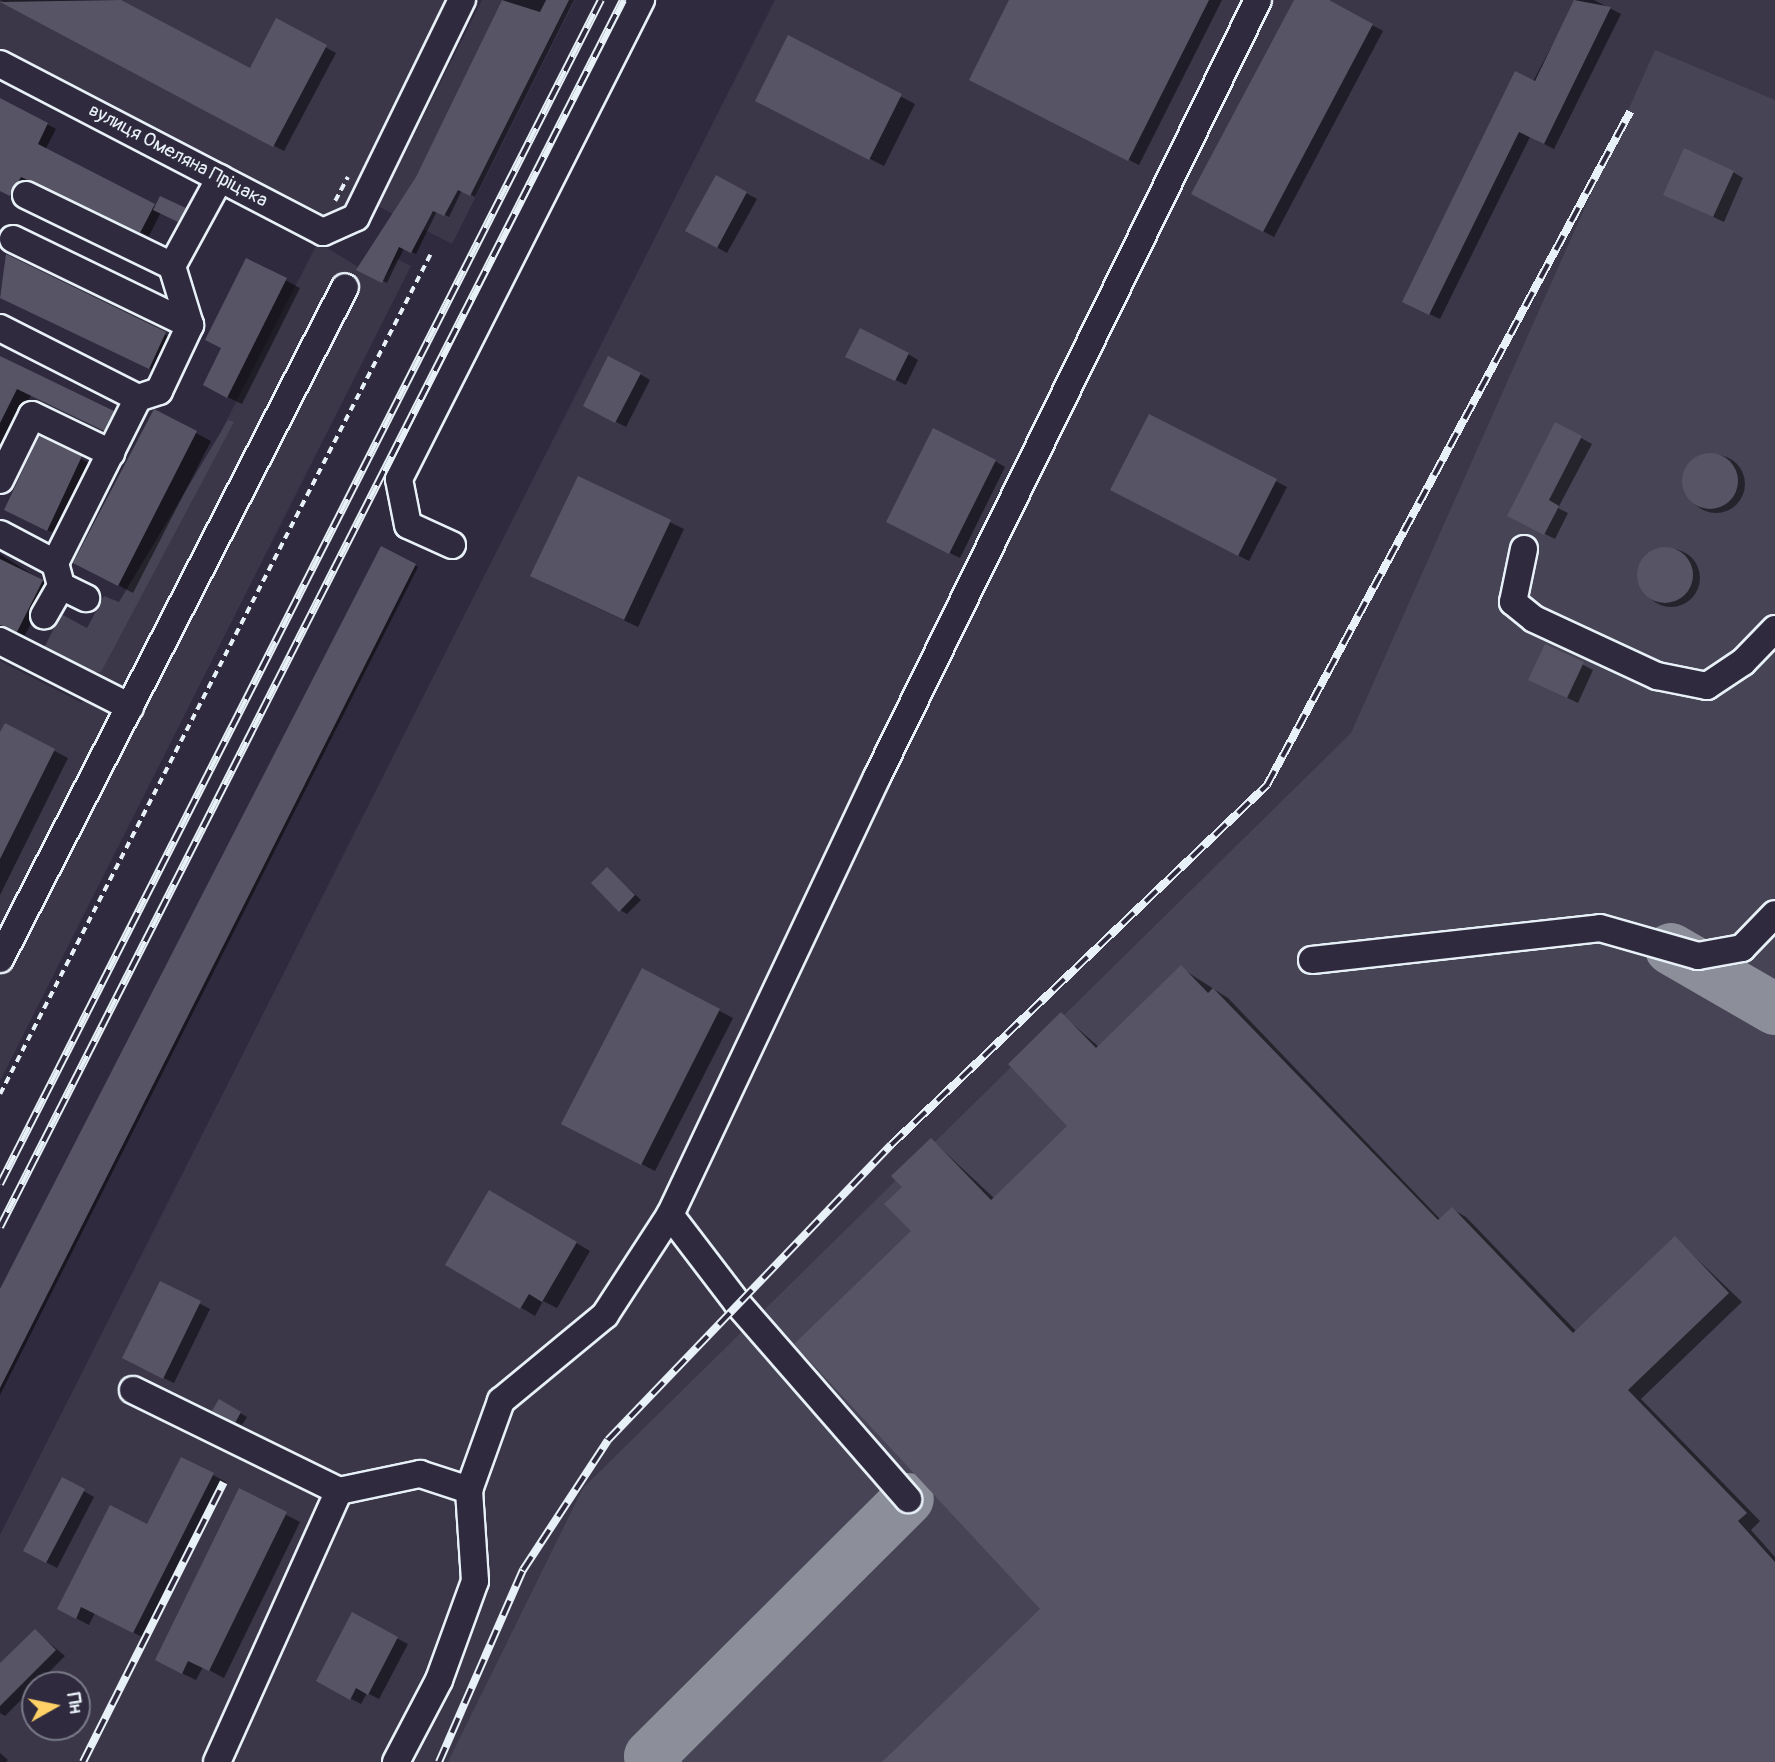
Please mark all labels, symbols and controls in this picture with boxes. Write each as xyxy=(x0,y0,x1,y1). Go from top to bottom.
street label: вулиця Омеляна Пріцака xyxy=(85,99,271,213)
north arrow xyxy=(21,1671,91,1741)
text: Пн xyxy=(61,1691,88,1715)

